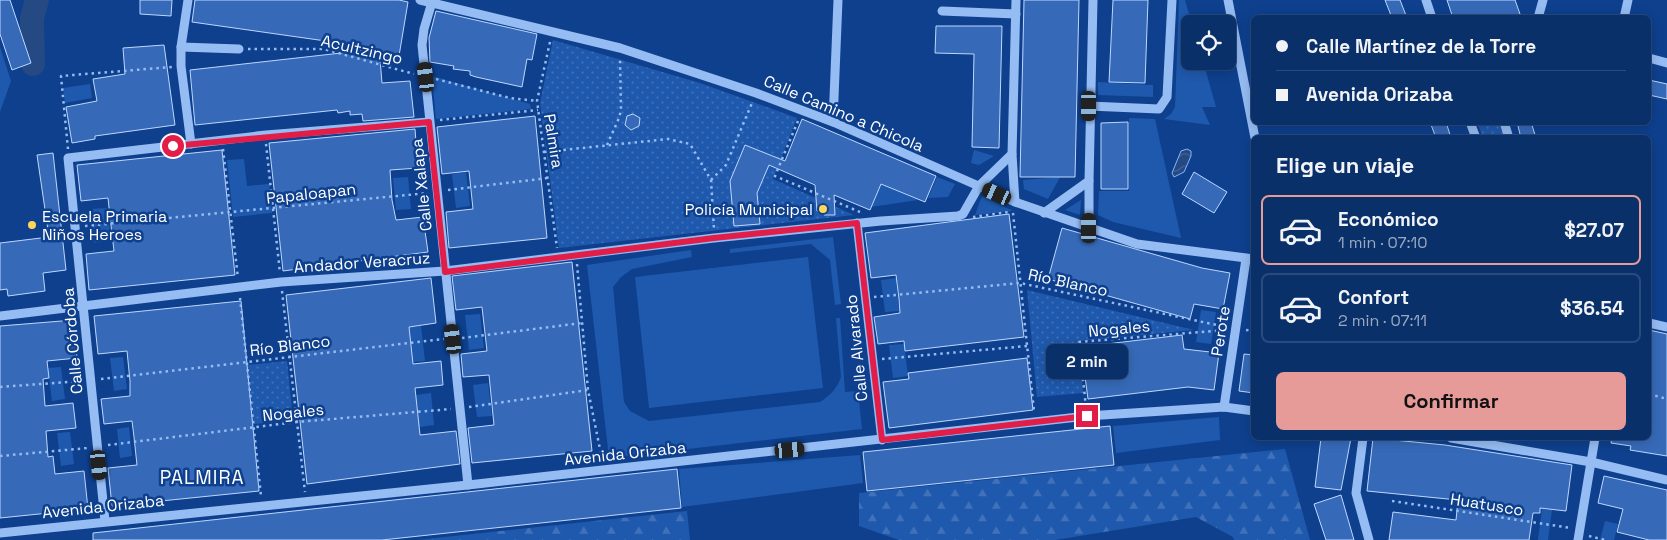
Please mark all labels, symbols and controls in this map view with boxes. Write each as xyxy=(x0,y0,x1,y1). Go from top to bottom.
map controls xyxy=(1181,15,1236,70)
button: locate xyxy=(1181,15,1236,70)
street label: Acultzingo xyxy=(319,30,405,69)
text: Calle Martínez de la Torre xyxy=(1306,34,1536,59)
car xyxy=(416,61,435,93)
street label: Calle Camino a Chicola xyxy=(761,70,927,157)
text: Avenida Orizaba xyxy=(1306,82,1453,107)
car xyxy=(1081,91,1096,121)
street label: Palmira xyxy=(539,112,568,170)
route start xyxy=(162,135,184,157)
street label: Calle Xalapa xyxy=(406,138,437,232)
text: Elige un viaje xyxy=(1276,151,1414,179)
street label: Papaloapan xyxy=(265,178,357,209)
car xyxy=(980,181,1013,207)
place label: Policía Municipal xyxy=(685,199,813,220)
marker: Policía Municipal xyxy=(817,203,829,215)
place label: Escuela Primaria Niños Heroes xyxy=(42,206,167,245)
text: Económico xyxy=(1338,207,1439,232)
icon: car xyxy=(1278,208,1323,253)
car xyxy=(1081,213,1096,243)
text: $27.07 xyxy=(1564,218,1624,243)
marker: Escuela Primaria Niños Heroes xyxy=(26,219,38,231)
text: 1 min · 07:10 xyxy=(1338,232,1428,253)
street label: Andador Veracruz xyxy=(293,247,431,278)
street label: Río Blanco xyxy=(1026,264,1110,301)
text: Confort xyxy=(1338,285,1409,310)
icon: car xyxy=(1278,286,1323,331)
street label: Calle Córdoba xyxy=(57,287,88,395)
street label: Calle Alvarado xyxy=(840,294,873,402)
text: $36.54 xyxy=(1560,296,1624,321)
street label: Perote xyxy=(1206,304,1235,358)
text: 2 min · 07:11 xyxy=(1338,310,1427,331)
street label: Nogales xyxy=(1087,315,1151,342)
car xyxy=(443,323,462,355)
street label: Río Blanco xyxy=(249,330,332,361)
callout: 2 min xyxy=(1046,344,1128,378)
text: 2 min xyxy=(1066,351,1108,372)
button: Confirmar xyxy=(1276,372,1626,430)
street label: Nogales xyxy=(261,399,325,426)
route end xyxy=(1076,405,1098,427)
street label: Avenida Orizaba xyxy=(563,437,687,470)
car xyxy=(774,441,805,459)
car xyxy=(89,449,108,481)
district label: PALMIRA xyxy=(160,465,244,490)
street label: Huatusco xyxy=(1449,488,1525,521)
street label: Avenida Orizaba xyxy=(41,490,165,523)

